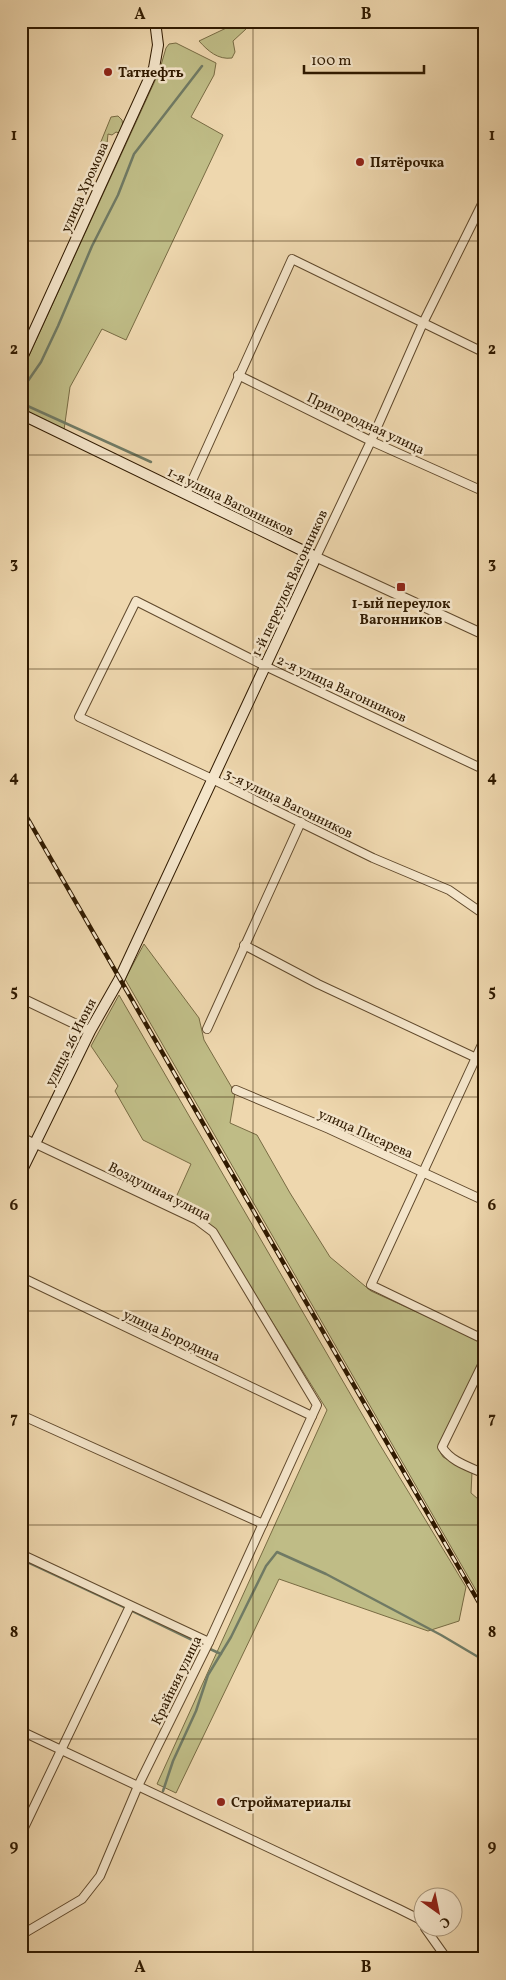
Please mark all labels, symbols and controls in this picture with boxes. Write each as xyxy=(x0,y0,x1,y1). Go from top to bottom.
text: A xyxy=(134,4,146,26)
text: B xyxy=(361,4,372,26)
scale bar xyxy=(304,42,424,74)
text: 100 m xyxy=(311,51,351,72)
place label: Татнефть xyxy=(118,64,184,83)
marker: Татнефть xyxy=(102,66,114,78)
text: 1 xyxy=(11,125,17,147)
text: 1 xyxy=(489,125,495,147)
street label: улица Хромова xyxy=(57,139,114,236)
place label: Пятёрочка xyxy=(370,154,445,173)
marker: Пятёрочка xyxy=(354,156,366,168)
text: 2 xyxy=(10,339,18,361)
text: 2 xyxy=(488,339,496,361)
street label: Пригородная улица xyxy=(303,389,427,460)
street label: 1-я улица Вагонников xyxy=(164,463,297,541)
street label: 1-й переулок Вагонников xyxy=(248,507,333,660)
text: 3 xyxy=(10,553,18,575)
text: 3 xyxy=(488,553,496,575)
marker: 1-ый переулок Вагонников xyxy=(395,581,407,593)
place label: 1-ый переулок Вагонников xyxy=(352,595,451,630)
street label: 2-я улица Вагонников xyxy=(273,651,409,728)
street label: 3-я улица Вагонников xyxy=(221,765,356,844)
text: 4 xyxy=(9,767,19,789)
text: 4 xyxy=(487,767,497,789)
text: 5 xyxy=(10,981,18,1003)
text: 5 xyxy=(488,981,496,1003)
street label: улица 26 Июня xyxy=(41,996,102,1090)
street label: улица Писарева xyxy=(315,1105,416,1164)
street label: Воздушная улица xyxy=(104,1158,214,1227)
text: 6 xyxy=(10,1195,19,1217)
text: 6 xyxy=(488,1195,497,1217)
street label: улица Бородина xyxy=(120,1306,223,1367)
text: 7 xyxy=(10,1408,18,1430)
text: 7 xyxy=(488,1408,496,1430)
text: 8 xyxy=(10,1622,18,1644)
text: 8 xyxy=(488,1622,496,1644)
street label: Крайняя улица xyxy=(147,1633,207,1729)
place label: Стройматериалы xyxy=(231,1794,351,1813)
marker: Стройматериалы xyxy=(215,1796,227,1808)
text: 9 xyxy=(10,1836,19,1858)
text: 9 xyxy=(488,1836,497,1858)
north arrow xyxy=(414,1888,464,1938)
text: С xyxy=(435,1911,453,1932)
text: A xyxy=(134,1957,146,1979)
text: B xyxy=(361,1957,372,1979)

